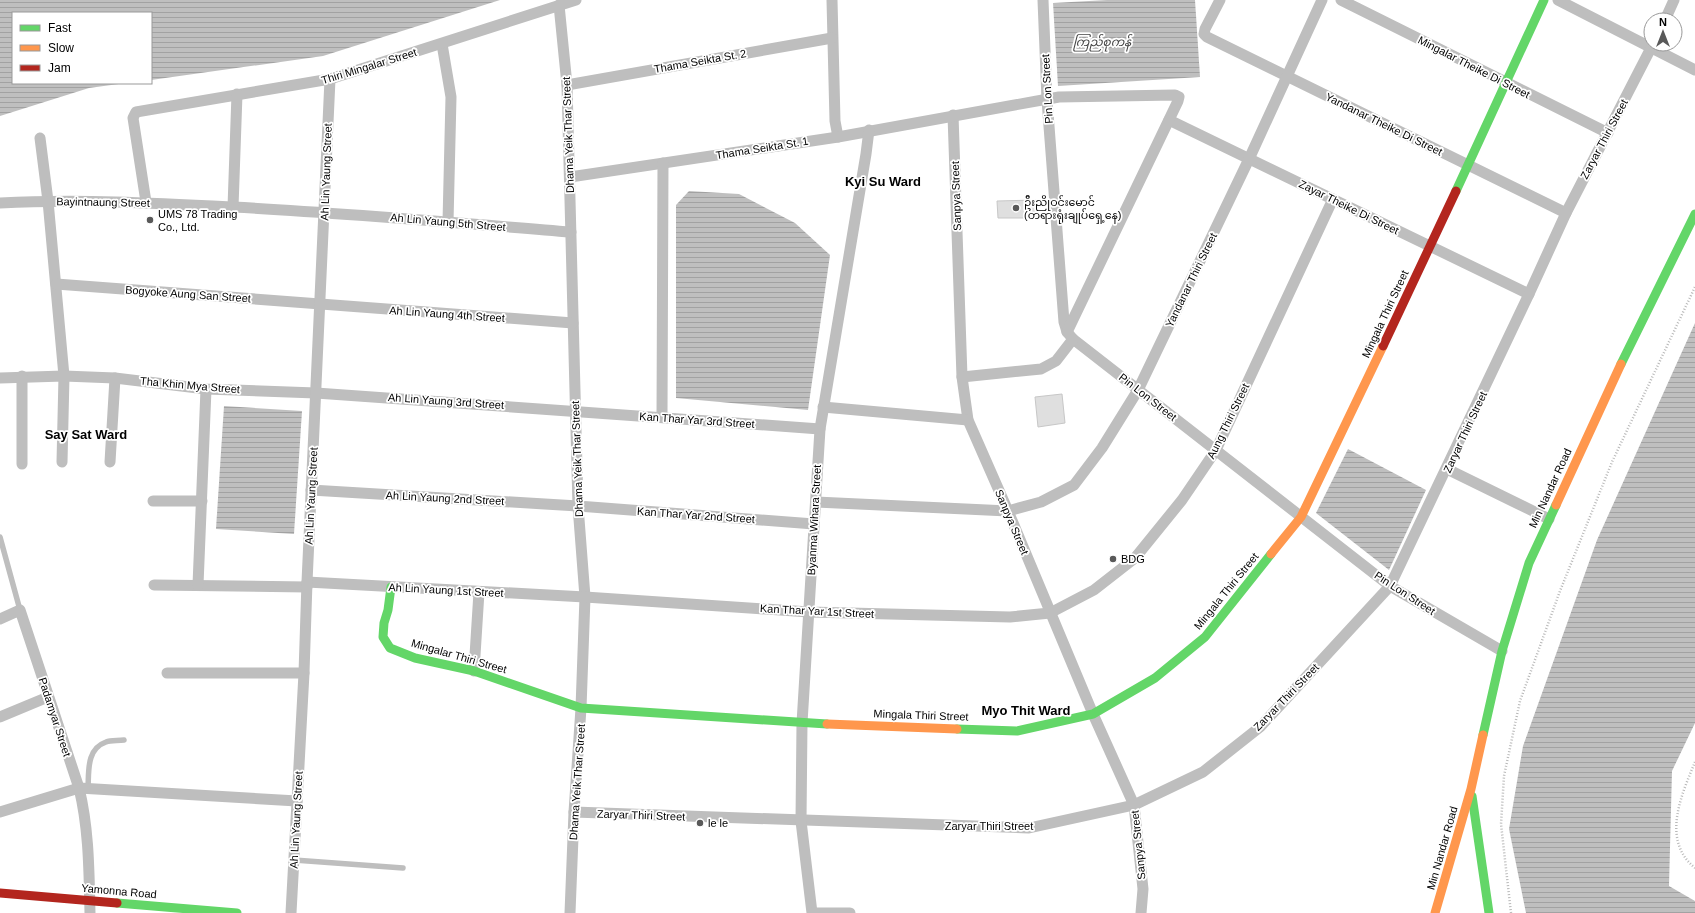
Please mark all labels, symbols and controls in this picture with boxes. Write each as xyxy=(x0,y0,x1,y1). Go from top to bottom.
legend xyxy=(12,12,152,84)
north arrow xyxy=(1643,12,1683,52)
text: N xyxy=(1659,16,1667,28)
text: Fast xyxy=(48,21,72,35)
water label: ကြည်စုကန် xyxy=(1073,33,1132,52)
street label: Mingalar Theike Di Street xyxy=(1416,34,1532,100)
text: Slow xyxy=(48,41,74,55)
street label: Thiri Mingalar Street xyxy=(320,46,418,86)
street label: Thama Seikta St. 2 xyxy=(653,47,747,75)
street label: Pin Lon Street xyxy=(1039,54,1055,124)
text: Jam xyxy=(48,61,71,75)
street label: Dhama Yeik Thar Street xyxy=(560,77,576,193)
street label: Yandanar Theike Di Street xyxy=(1324,90,1444,158)
street label: Zaryar Thiri Street xyxy=(1578,97,1630,181)
street label: Ah Lin Yaung Street xyxy=(318,123,334,221)
street label: Thama Seikta St. 1 xyxy=(715,135,809,161)
street label: Sanpya Street xyxy=(949,161,963,231)
district label: Kyi Su Ward xyxy=(845,174,921,189)
street label: Zayar Theike Di Street xyxy=(1297,178,1401,236)
street label: Bayintnaung Street xyxy=(56,195,150,209)
place label: ဦးညိုဝင်းမောင် (တရားရုံးချုပ်ရှေ့နေ) xyxy=(1024,195,1121,224)
marker: ဦးညိုဝင်းမောင် (တရားရုံးချုပ်ရှေ့နေ) xyxy=(1011,203,1021,213)
place label: UMS 78 Trading Co., Ltd. xyxy=(158,208,237,233)
street label: Ah Lin Yaung 5th Street xyxy=(390,211,506,233)
marker: UMS 78 Trading Co., Ltd. xyxy=(145,215,155,225)
street label: Yandanar Thiri Street xyxy=(1163,231,1219,329)
street label: Mingala Thiri Street xyxy=(1359,268,1411,360)
street label: Bogyoke Aung San Street xyxy=(125,284,251,304)
street label: Ah Lin Yaung 4th Street xyxy=(389,304,505,324)
street label: Pin Lon Street xyxy=(1117,371,1179,423)
street label: Tha Khin Mya Street xyxy=(140,375,240,395)
street label: Aung Thiri Street xyxy=(1205,381,1251,461)
street label: Zaryar Thiri Street xyxy=(1441,389,1489,475)
street label: Ah Lin Yaung 3rd Street xyxy=(388,391,504,411)
street label: Dhama Yeik Thar Street xyxy=(569,401,585,517)
street label: Kan Thar Yar 3rd Street xyxy=(639,410,755,430)
district label: Say Sat Ward xyxy=(45,427,127,442)
street label: Min Nandar Road xyxy=(1526,446,1574,530)
street label: Ah Lin Yaung Street xyxy=(302,447,320,545)
street label: Byanma Wihara Street xyxy=(805,464,823,576)
street label: Sanpya Street xyxy=(993,488,1031,556)
street label: Ah Lin Yaung 2nd Street xyxy=(385,489,505,507)
street label: Kan Thar Yar 2nd Street xyxy=(637,505,755,525)
street label: Mingala Thiri Street xyxy=(1191,550,1261,632)
place label: BDG xyxy=(1121,553,1145,565)
marker: BDG xyxy=(1108,554,1118,564)
street label: Pin Lon Street xyxy=(1372,569,1438,617)
street label: Ah Lin Yaung 1st Street xyxy=(388,581,504,599)
street label: Kan Thar Yar 1st Street xyxy=(760,602,874,620)
street label: Mingalar Thiri Street xyxy=(410,637,508,675)
street label: Zaryar Thiri Street xyxy=(1251,661,1321,733)
street label: Padamyar Street xyxy=(37,676,73,758)
district label: Myo Thit Ward xyxy=(981,703,1071,718)
street label: Mingala Thiri Street xyxy=(873,707,969,723)
street label: Dhama Yeik Thar Street xyxy=(567,723,587,841)
street label: Ah Lin Yaung Street xyxy=(287,771,305,869)
street label: Min Nandar Road xyxy=(1424,805,1460,891)
street label: Zaryar Thiri Street xyxy=(597,807,685,823)
street label: Sanpya Street xyxy=(1128,810,1148,880)
place label: le le xyxy=(708,817,728,829)
marker: le le xyxy=(695,818,705,828)
street label: Zaryar Thiri Street xyxy=(945,820,1033,832)
street label: Yamonna Road xyxy=(81,882,157,900)

